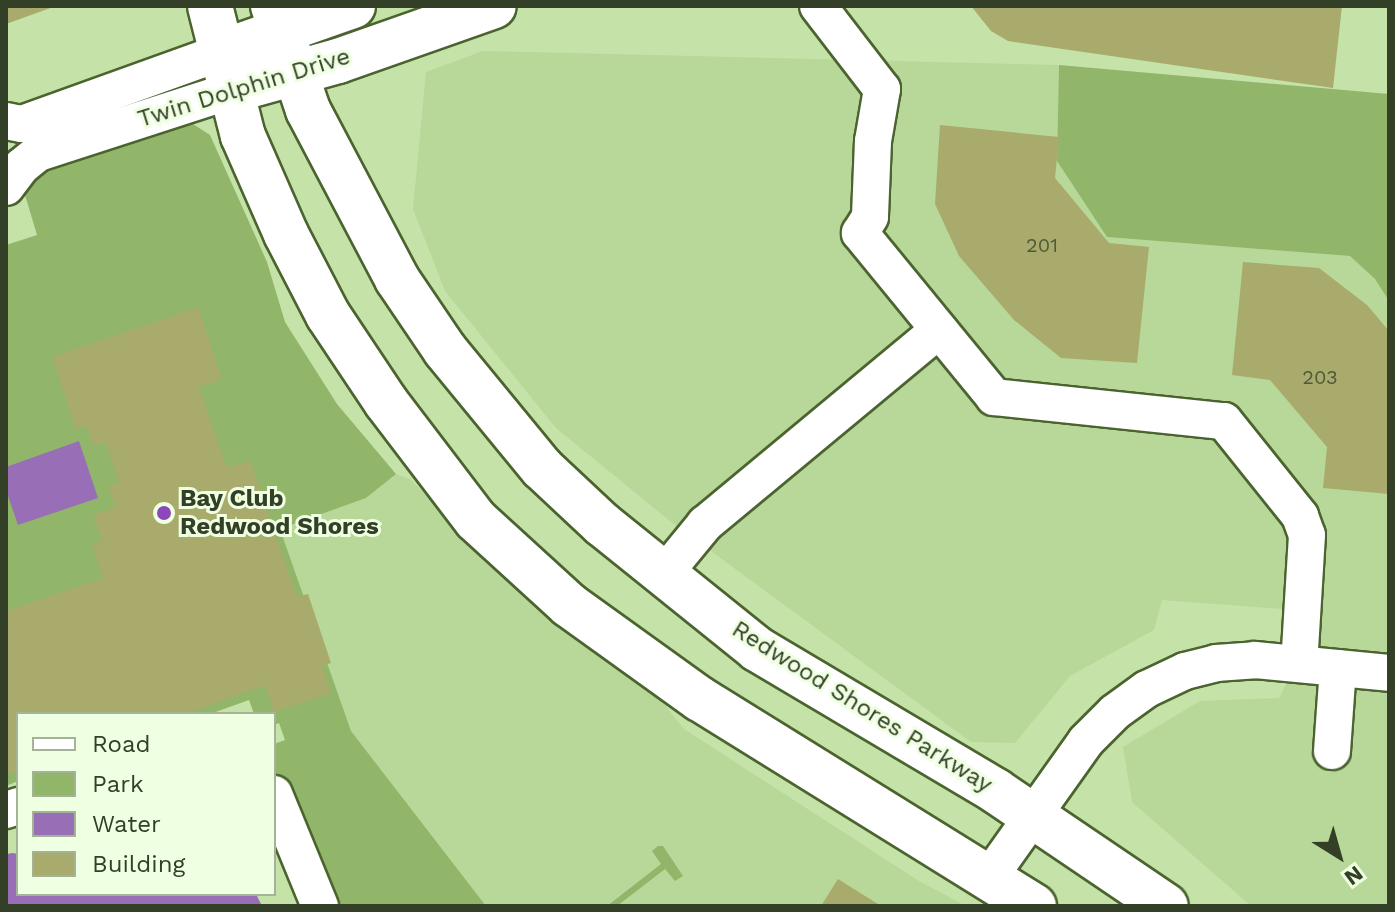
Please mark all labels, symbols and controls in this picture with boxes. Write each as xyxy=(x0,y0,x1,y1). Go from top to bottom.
street label: Twin Dolphin Drive xyxy=(134,42,354,134)
house number: 201 xyxy=(1026,233,1058,257)
house number: 203 xyxy=(1302,365,1338,389)
place label: Bay Club Redwood Shores xyxy=(180,485,379,541)
marker: Bay Club Redwood Shores xyxy=(155,504,173,522)
street label: Redwood Shores Parkway xyxy=(726,615,998,799)
legend xyxy=(16,712,276,896)
text: Road xyxy=(92,730,151,758)
text: Park xyxy=(92,770,144,798)
text: Water xyxy=(92,810,161,838)
north arrow xyxy=(1299,816,1379,896)
text: Building xyxy=(92,850,185,878)
text: N xyxy=(1340,861,1368,890)

